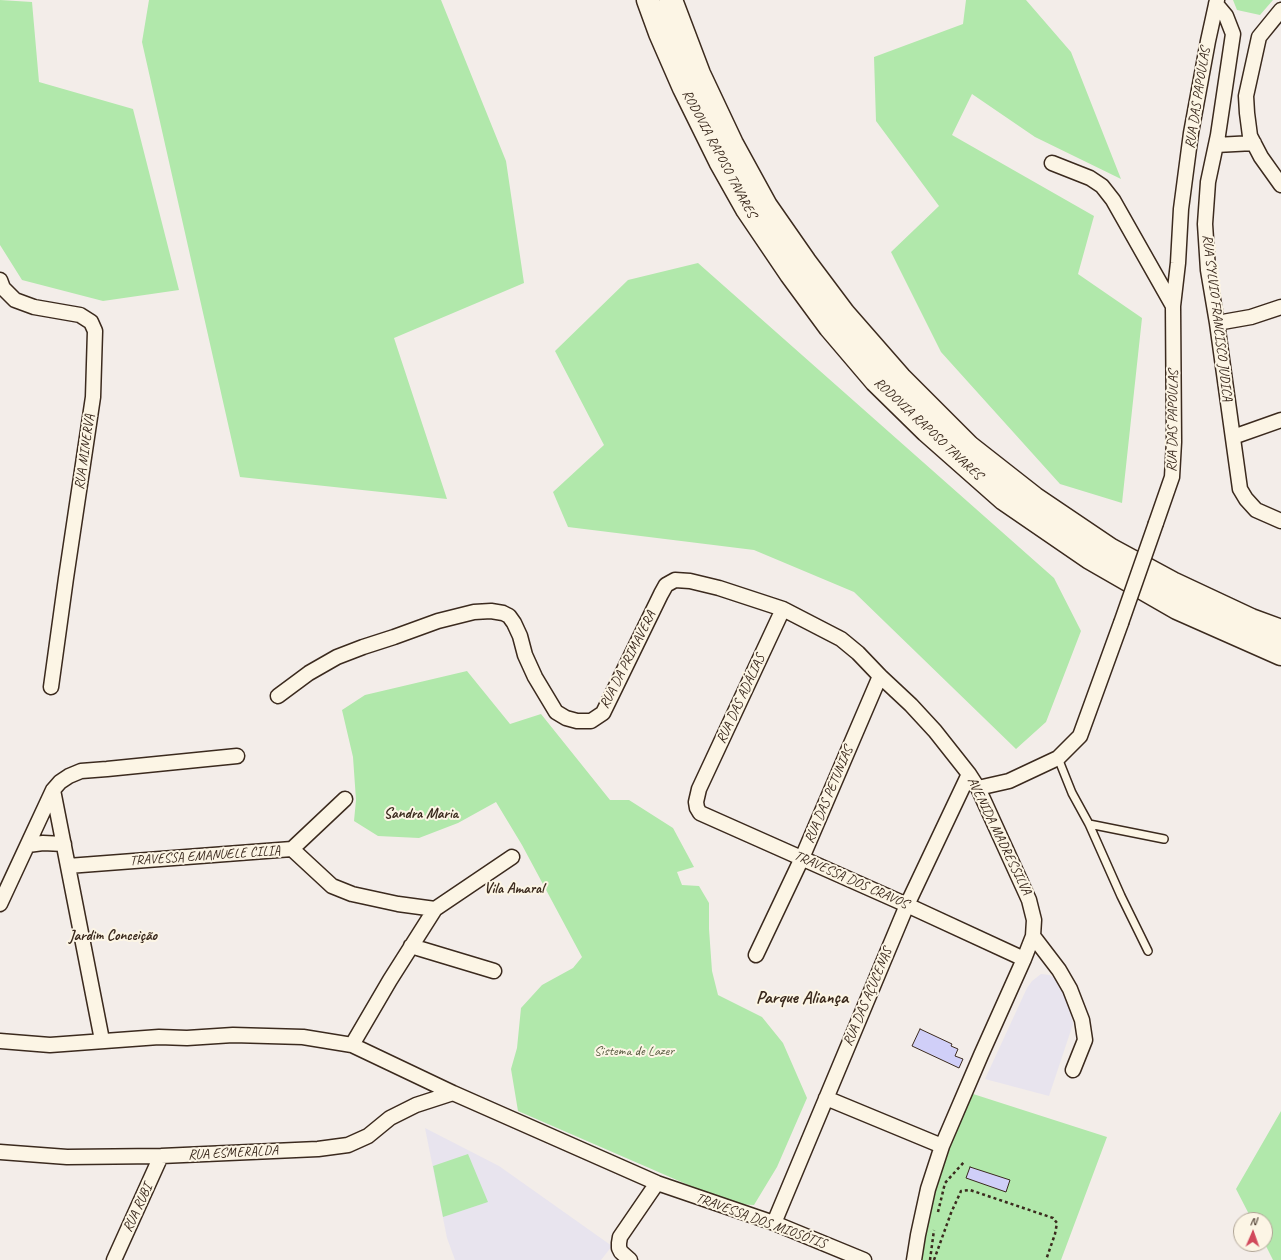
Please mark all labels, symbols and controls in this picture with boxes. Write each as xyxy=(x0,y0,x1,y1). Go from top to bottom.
street label: RUA DAS PAPOULAS xyxy=(1182,46,1214,150)
street label: RODOVIA RAPOSO TAVARES xyxy=(678,87,760,221)
street label: RUA SYLVIO FRANCISCO JUDICA xyxy=(1198,234,1236,402)
street label: RUA DAS PAPOULAS xyxy=(1164,370,1182,472)
street label: RODOVIA RAPOSO TAVARES xyxy=(870,374,986,484)
street label: RUA MINERVA xyxy=(71,413,99,491)
street label: RUA DA PRIMAVERA xyxy=(596,609,660,711)
street label: RUA DAS ADÁLIAS xyxy=(713,652,769,746)
street label: RUA DAS PETUNIAS xyxy=(801,744,857,846)
street label: AVENIDA MADRESSILVA xyxy=(963,774,1035,898)
district label: Sandra Maria xyxy=(384,805,458,823)
street label: TRAVESSA EMANUELE CILIA xyxy=(129,842,281,870)
street label: TRAVESSA DOS CRAVOS xyxy=(791,847,911,913)
district label: Vila Amaral xyxy=(484,880,544,898)
district label: Jardim Conceição xyxy=(69,927,157,945)
street label: RUA DAS AÇUCENAS xyxy=(840,945,896,1049)
district label: Parque Aliança xyxy=(756,987,848,1009)
park label: Sistema de Lazer xyxy=(594,1043,674,1059)
street label: RUA ESMERALDA xyxy=(188,1142,278,1164)
street label: RUA RUBI xyxy=(120,1181,156,1235)
street label: TRAVESSA DOS MIOSÓTIS xyxy=(693,1190,829,1252)
north arrow xyxy=(1233,1212,1273,1252)
text: N xyxy=(1250,1214,1257,1228)

